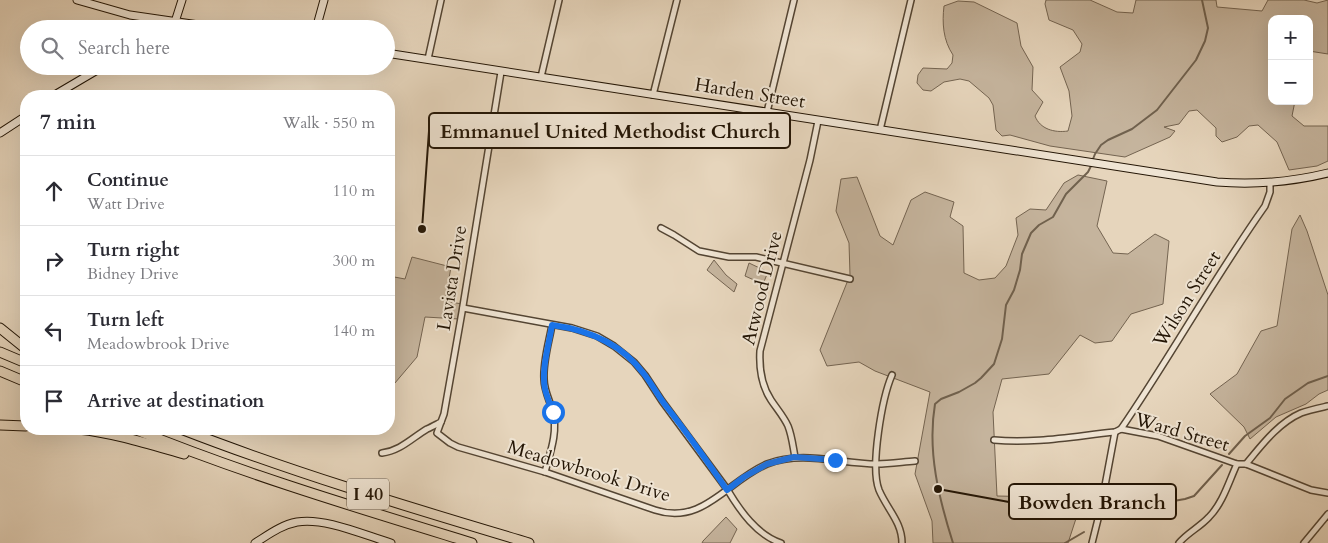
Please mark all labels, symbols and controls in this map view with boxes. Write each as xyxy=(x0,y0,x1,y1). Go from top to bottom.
map controls xyxy=(1268,15,1313,105)
button: + xyxy=(1268,15,1313,60)
search box xyxy=(20,20,395,75)
icon: search xyxy=(38,34,66,62)
text: Search here xyxy=(78,35,170,61)
button: − xyxy=(1268,60,1313,105)
street label: Harden Street xyxy=(693,71,807,115)
text: 7 min xyxy=(40,108,96,137)
text: Walk · 550 m xyxy=(283,112,375,134)
callout: Emmanuel United Methodist Church xyxy=(429,113,790,148)
text: Emmanuel United Methodist Church xyxy=(440,118,781,145)
text: Continue xyxy=(87,167,169,193)
icon: ahead xyxy=(40,177,68,205)
text: 110 m xyxy=(333,180,375,202)
text: Watt Drive xyxy=(87,193,165,215)
street label: Lavista Drive xyxy=(431,223,473,333)
street label: Atwood Drive xyxy=(735,228,789,348)
text: Turn right xyxy=(87,237,179,263)
street label: Wilson Street xyxy=(1146,246,1227,353)
icon: right xyxy=(40,247,68,275)
text: 300 m xyxy=(333,250,375,272)
text: Bidney Drive xyxy=(87,263,179,285)
text: Turn left xyxy=(87,307,164,333)
icon: left xyxy=(40,317,68,345)
text: 140 m xyxy=(333,320,375,342)
text: Meadowbrook Drive xyxy=(87,333,230,355)
icon: arrive xyxy=(40,387,68,415)
text: Arrive at destination xyxy=(87,388,264,414)
route start xyxy=(542,401,565,424)
street label: Ward Street xyxy=(1131,406,1232,458)
street label: Meadowbrook Drive xyxy=(504,434,674,508)
route end xyxy=(824,449,847,472)
road number: I 40 xyxy=(347,478,389,509)
callout: Bowden Branch xyxy=(1009,484,1176,519)
text: Bowden Branch xyxy=(1018,489,1166,516)

